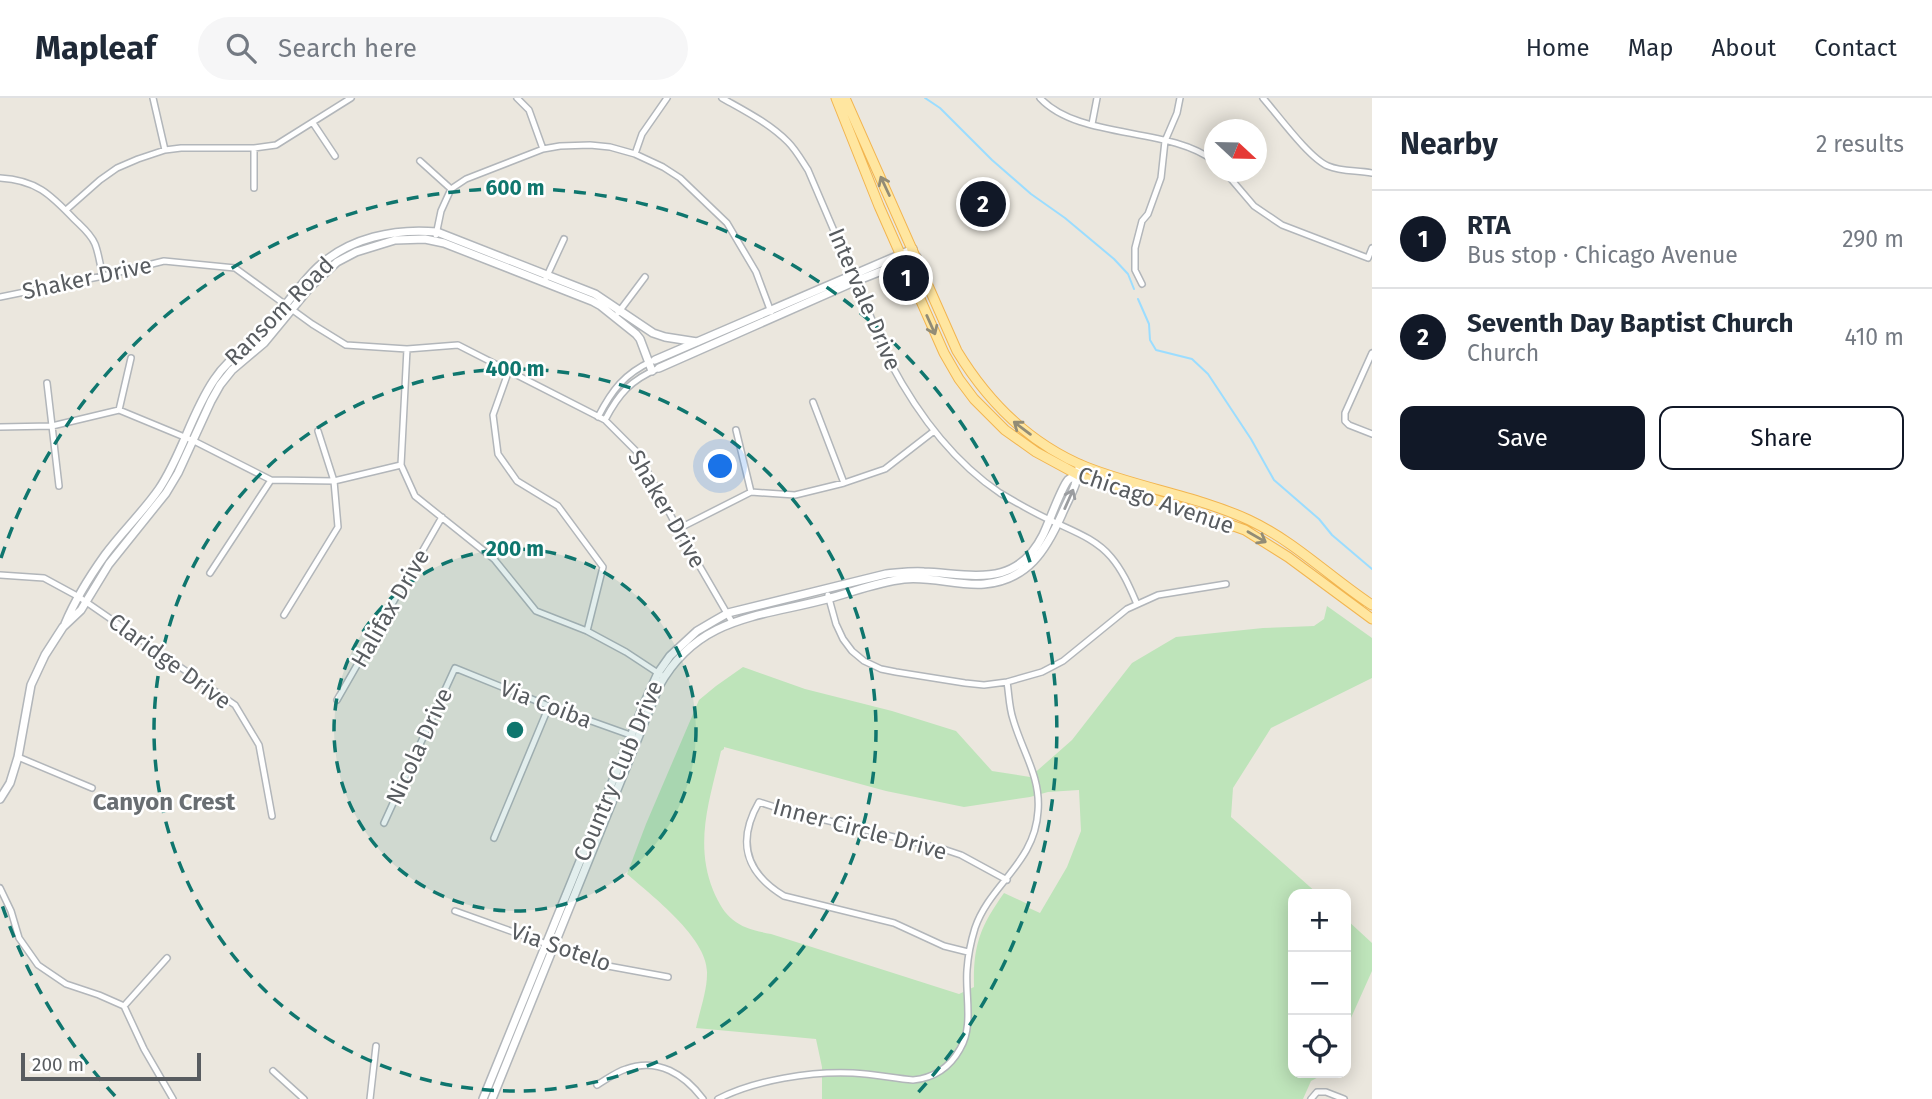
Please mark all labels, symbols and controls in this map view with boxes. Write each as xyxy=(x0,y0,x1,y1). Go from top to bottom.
search box xyxy=(198,17,688,80)
text: Mapleaf xyxy=(35,28,156,68)
icon: search xyxy=(222,29,260,67)
text: Search here xyxy=(278,33,417,64)
text: Home xyxy=(1526,34,1590,62)
text: Map xyxy=(1628,34,1674,62)
text: About xyxy=(1712,34,1776,62)
text: Contact xyxy=(1814,34,1897,62)
north arrow xyxy=(1204,119,1267,182)
text: Nearby xyxy=(1400,126,1498,162)
text: 2 results xyxy=(1816,130,1904,158)
text: 600 m xyxy=(485,175,545,201)
one-way arrow xyxy=(878,176,891,197)
pin: 2 xyxy=(960,178,1006,230)
text: RTA xyxy=(1467,210,1511,241)
street label: Intervale Drive xyxy=(822,224,908,374)
text: 1 xyxy=(1418,225,1428,253)
text: 290 m xyxy=(1842,225,1904,253)
text: Bus stop · Chicago Avenue xyxy=(1467,241,1738,269)
street label: Shaker Drive xyxy=(20,251,154,305)
street label: Ransom Road xyxy=(219,251,339,371)
pin: 1 xyxy=(883,252,929,304)
text: Seventh Day Baptist Church xyxy=(1467,308,1793,339)
one-way arrow xyxy=(925,314,938,335)
text: 2 xyxy=(1417,323,1429,351)
text: 410 m xyxy=(1844,323,1904,351)
text: Church xyxy=(1467,339,1539,367)
text: 400 m xyxy=(485,356,545,382)
button: Save xyxy=(1400,406,1645,470)
button: Share xyxy=(1659,406,1904,470)
one-way arrow xyxy=(1013,420,1032,435)
street label: Shaker Drive xyxy=(622,445,712,573)
your location xyxy=(703,449,737,483)
street label: Chicago Avenue xyxy=(1074,460,1238,540)
one-way arrow xyxy=(1063,489,1076,511)
one-way arrow xyxy=(1246,530,1266,544)
text: 200 m xyxy=(486,536,544,562)
street label: Halifax Drive xyxy=(345,544,435,672)
street label: Claridge Drive xyxy=(103,607,237,715)
street label: Via Coiba xyxy=(496,674,596,734)
street label: Country Club Drive xyxy=(567,676,669,866)
street label: Nicola Drive xyxy=(380,683,458,809)
centre of rings xyxy=(503,718,527,742)
district label: Canyon Crest xyxy=(93,788,236,816)
street label: Inner Circle Drive xyxy=(770,792,950,866)
map controls xyxy=(1288,889,1351,1078)
button: + xyxy=(1288,889,1351,952)
street label: Via Sotelo xyxy=(507,917,615,977)
button: − xyxy=(1288,952,1351,1015)
button: locate xyxy=(1288,1015,1351,1078)
scale bar xyxy=(21,1050,201,1082)
text: 200 m xyxy=(32,1053,84,1076)

